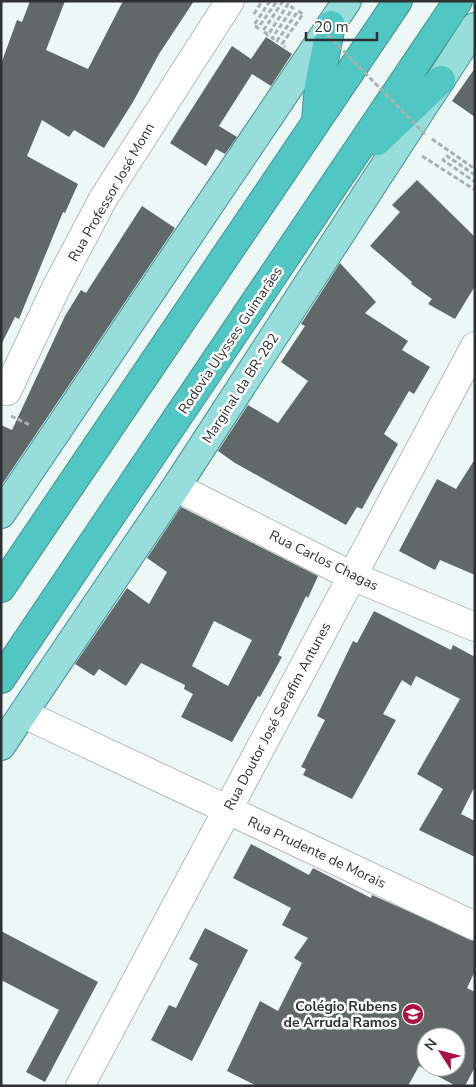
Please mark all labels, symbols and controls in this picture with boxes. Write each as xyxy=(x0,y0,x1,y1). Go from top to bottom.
scale bar xyxy=(306,10,377,42)
text: 20 m xyxy=(314,17,349,37)
street label: Rua Professor José Monn xyxy=(64,119,159,265)
street label: Rodovia Ulysses Guimarães xyxy=(174,263,287,418)
street label: Marginal da BR-282 xyxy=(198,330,283,447)
street label: Rua Carlos Chagas xyxy=(266,526,382,595)
street label: Rua Doutor José Serafim Antunes xyxy=(220,619,335,814)
street label: Rua Prudente de Morais xyxy=(245,812,389,893)
place label: Colégio Rubens de Arruda Ramos xyxy=(284,997,397,1032)
school or university icon: Colégio Rubens de Arruda Ramos xyxy=(401,1002,425,1026)
north arrow xyxy=(416,1027,466,1077)
text: N xyxy=(420,1035,442,1054)

